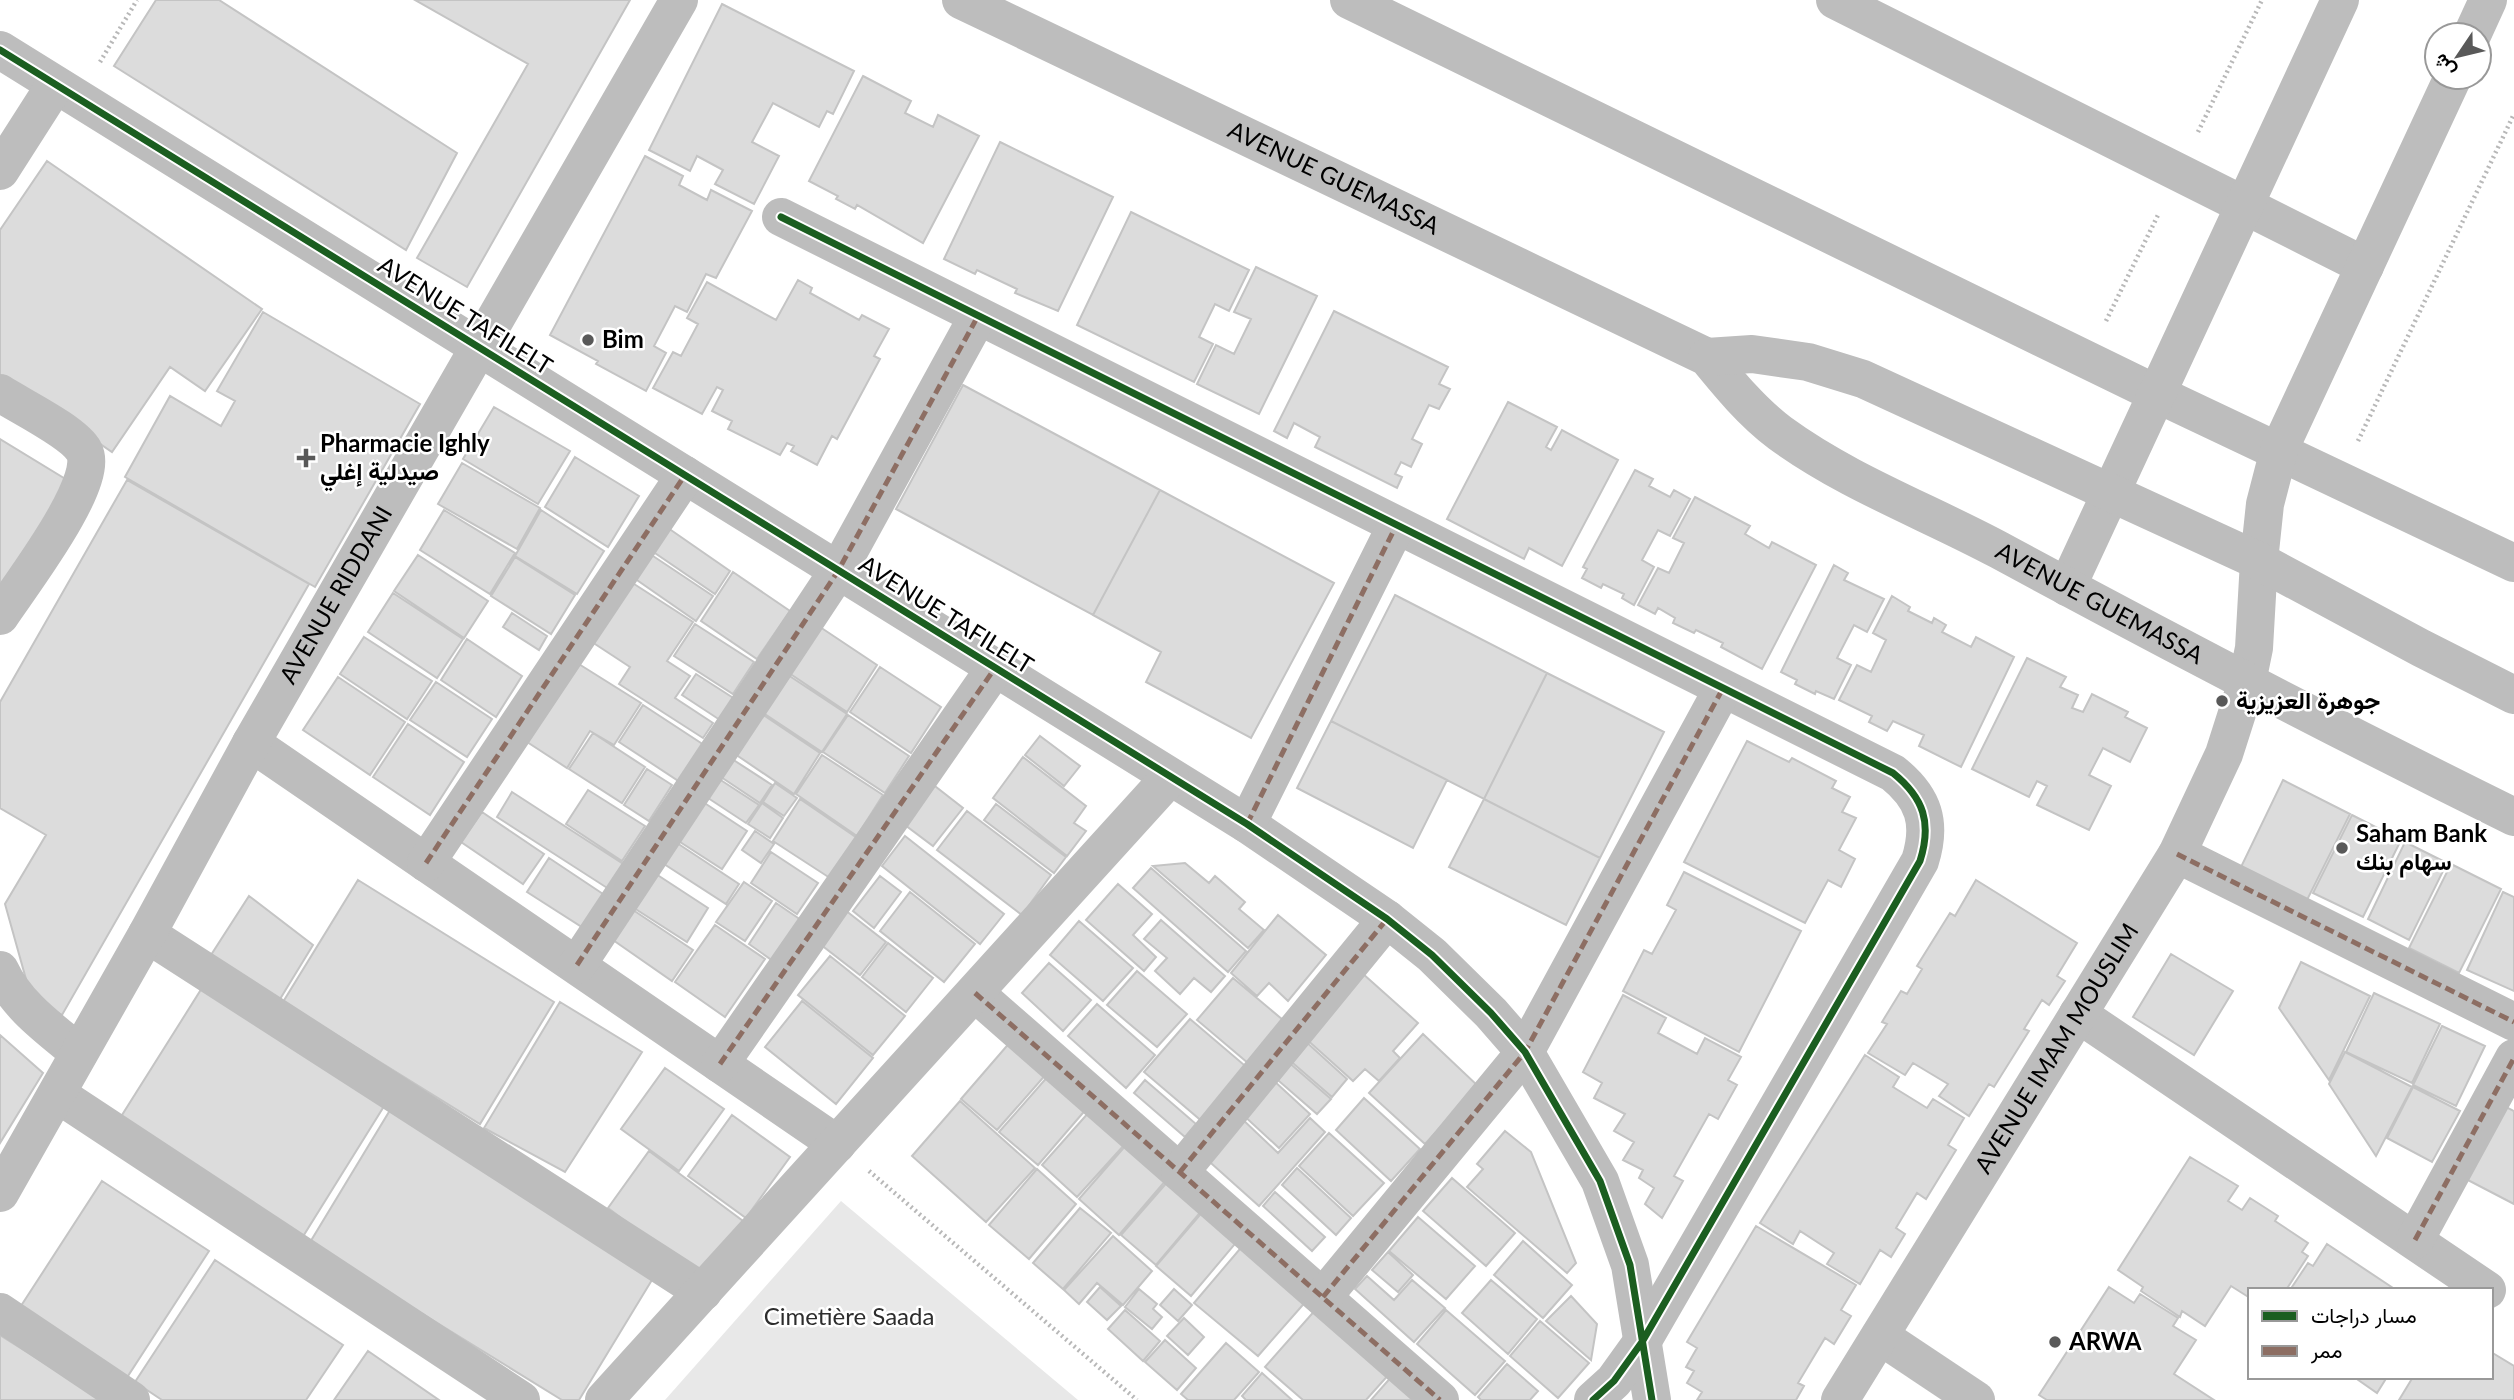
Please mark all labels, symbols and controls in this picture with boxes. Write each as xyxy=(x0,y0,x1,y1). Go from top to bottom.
north arrow xyxy=(2423,21,2493,91)
text: ش xyxy=(2428,49,2460,82)
street label: AVENUE GUEMASSA xyxy=(1224,114,1445,240)
street label: AVENUE TAFILELT xyxy=(373,249,558,380)
place label: Bim xyxy=(602,324,644,353)
marker: Bim xyxy=(580,332,596,348)
place label: Pharmacie Ighly صيدلية إغلي xyxy=(320,428,490,492)
marker: Pharmacie Ighly صيدلية إغلي xyxy=(298,450,314,466)
street label: AVENUE RIDDANI xyxy=(272,500,397,688)
street label: AVENUE GUEMASSA xyxy=(1991,535,2209,670)
street label: AVENUE TAFILELT xyxy=(854,548,1039,679)
place label: جوهرة العزيزية xyxy=(2236,685,2380,716)
marker: جوهرة العزيزية xyxy=(2214,693,2230,709)
place label: Saham Bank سهام بنك xyxy=(2356,818,2487,878)
marker: Saham Bank سهام بنك xyxy=(2334,840,2350,856)
street label: AVENUE IMAM MOUSLIM xyxy=(1968,917,2144,1178)
legend xyxy=(2248,1288,2493,1379)
park label: Cimetière Saada xyxy=(764,1301,934,1330)
text: مسار دراجات xyxy=(2311,1302,2417,1329)
place label: ARWA xyxy=(2068,1326,2142,1355)
marker: ARWA xyxy=(2047,1334,2063,1350)
text: ممر xyxy=(2310,1337,2342,1364)

